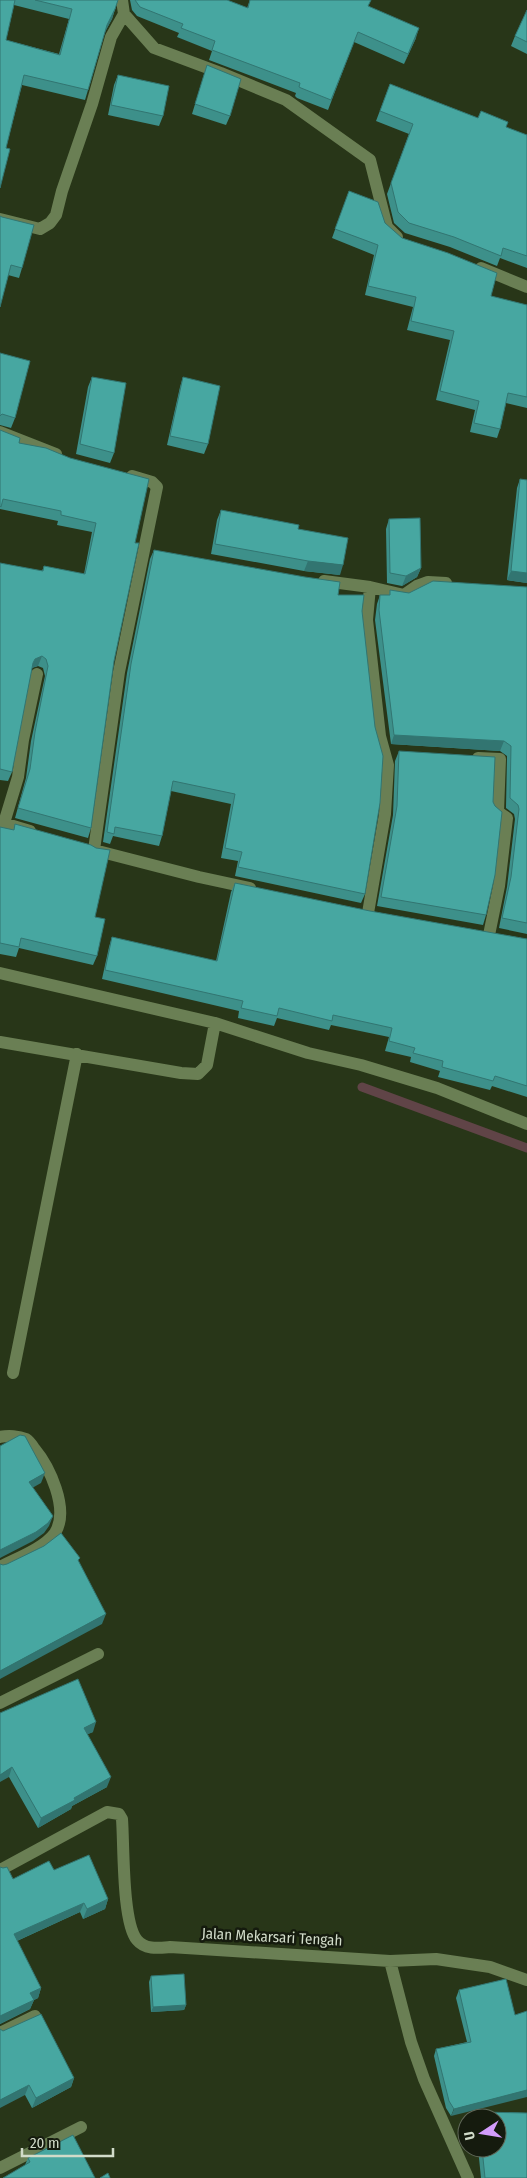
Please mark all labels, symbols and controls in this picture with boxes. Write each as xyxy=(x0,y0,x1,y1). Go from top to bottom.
street label: Jalan Mekarsari Tengah xyxy=(201,1924,343,1950)
north arrow xyxy=(457,2108,507,2158)
scale bar xyxy=(22,2126,114,2158)
text: U xyxy=(461,2130,479,2141)
text: 20 m xyxy=(30,2134,60,2152)

